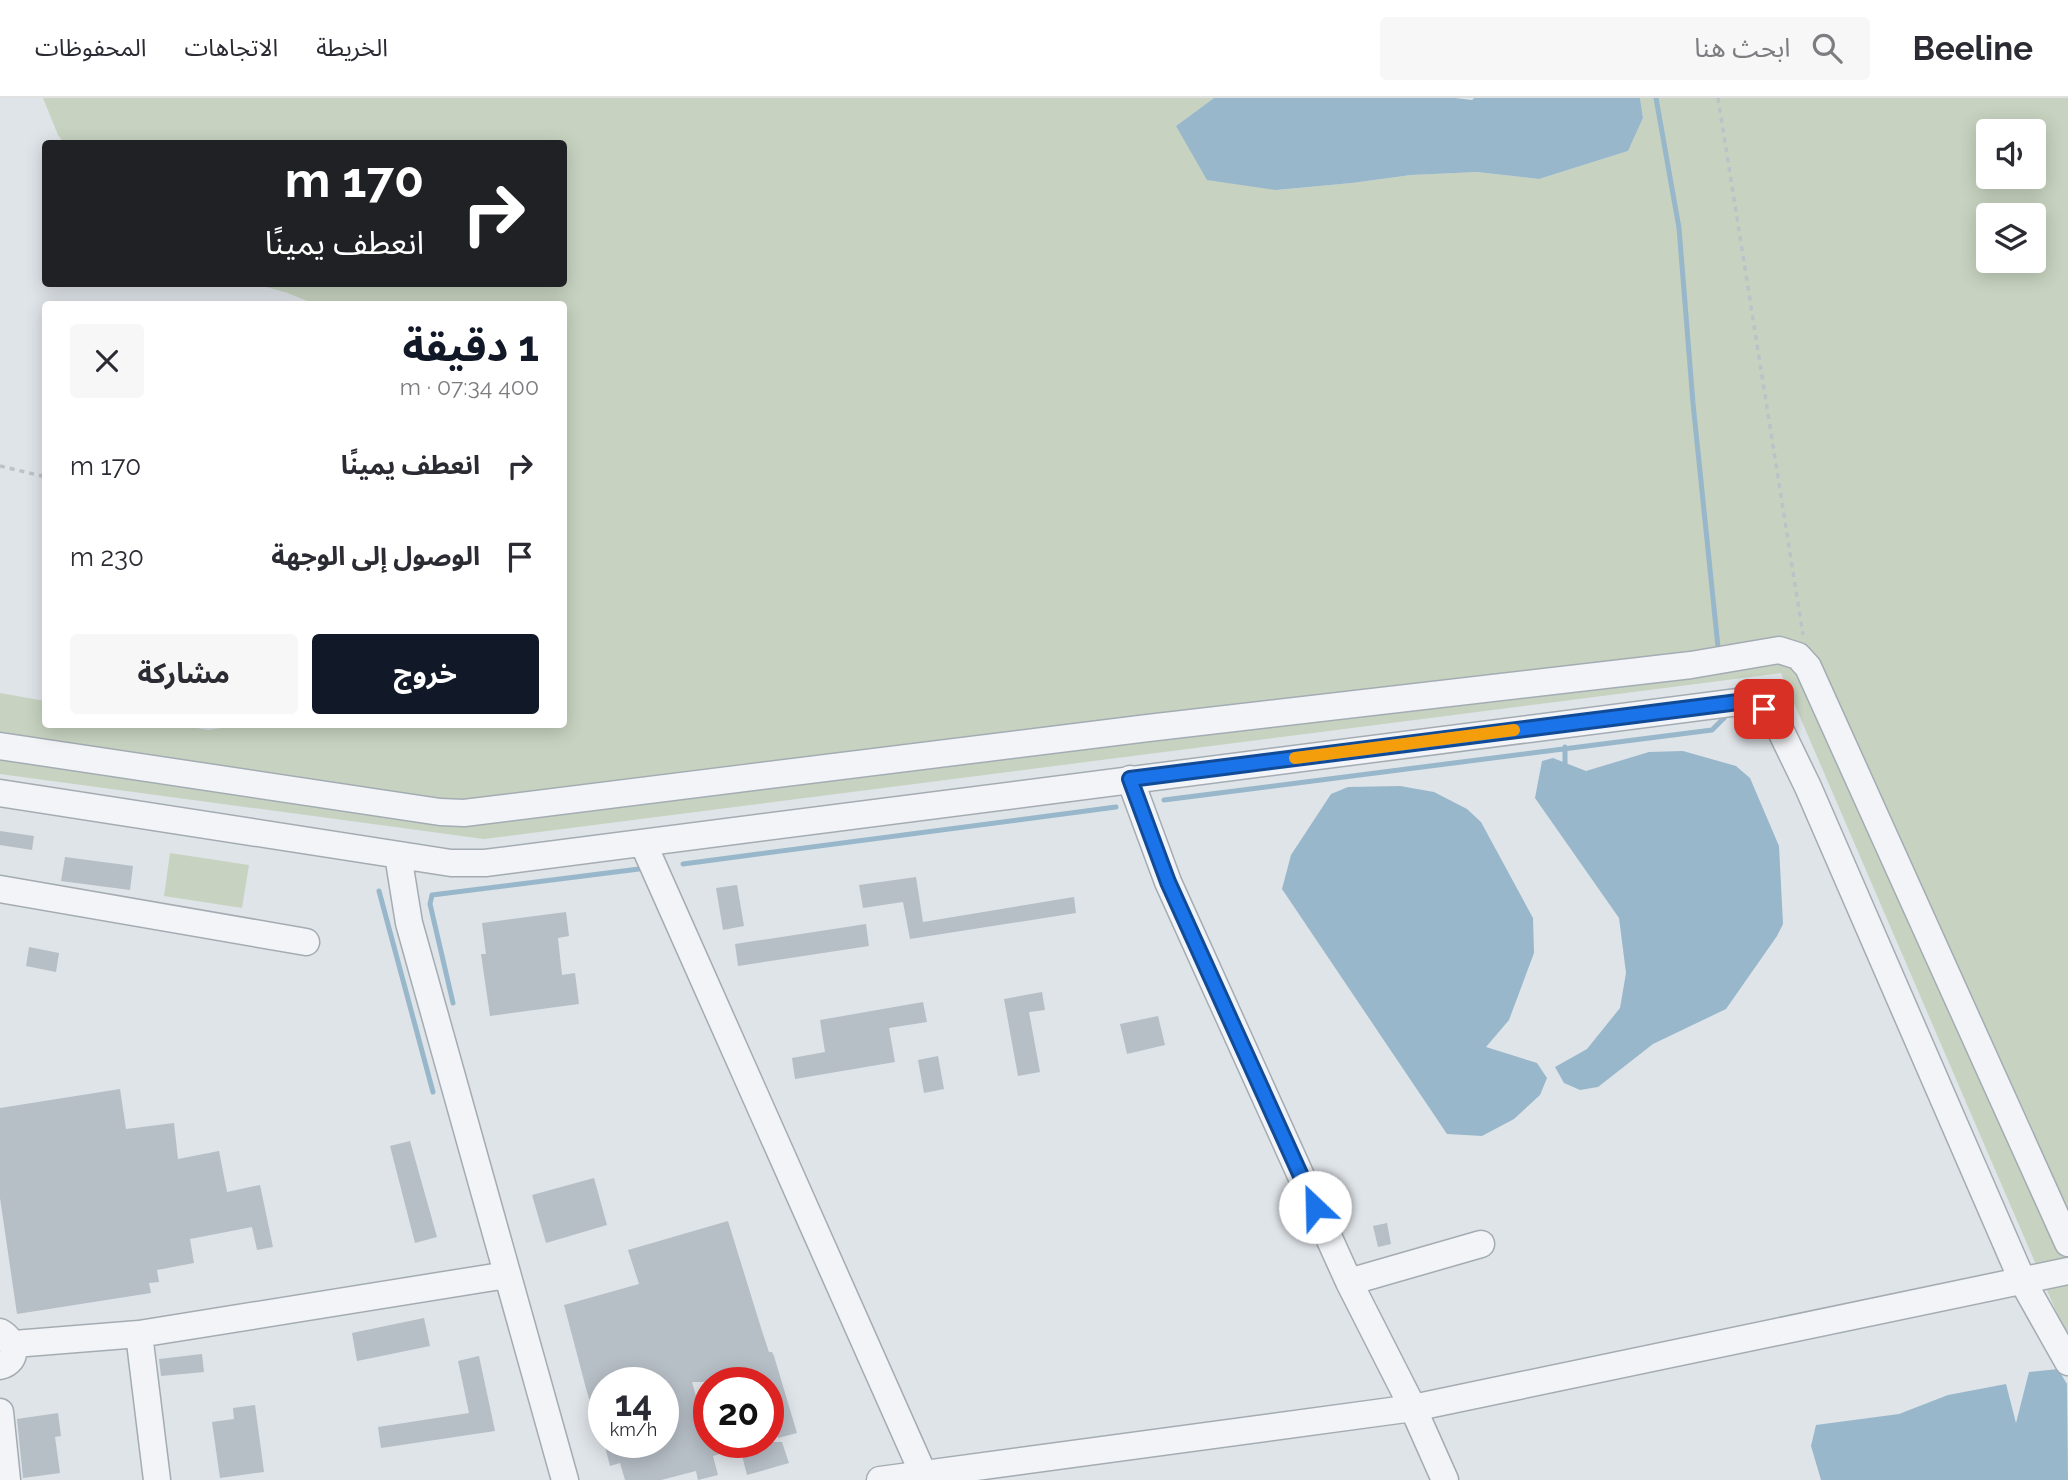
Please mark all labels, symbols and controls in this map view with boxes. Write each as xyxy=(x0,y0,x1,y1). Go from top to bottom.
search box xyxy=(1380,17,1870,80)
icon: search xyxy=(1808,29,1846,67)
text: Beeline xyxy=(1912,29,2033,68)
text: المحفوظات xyxy=(35,33,146,62)
text: الاتجاهات xyxy=(184,33,278,62)
text: الخريطة xyxy=(316,33,388,62)
text: ابحث هنا xyxy=(1694,33,1790,63)
map controls xyxy=(1976,119,2046,273)
button: sound xyxy=(1976,119,2046,189)
text: 170 m xyxy=(285,151,424,208)
icon: right xyxy=(448,168,539,259)
button: layers xyxy=(1976,203,2046,273)
text: انعطف يمينًا xyxy=(265,224,424,261)
text: 1 دقيقة xyxy=(402,322,539,371)
button: close xyxy=(70,324,144,398)
text: 400 m · 07:34 xyxy=(400,373,539,400)
icon: right xyxy=(501,447,539,485)
text: انعطف يمينًا xyxy=(341,450,480,480)
text: 170 m xyxy=(70,451,141,481)
icon: arrive xyxy=(501,538,539,576)
text: الوصول إلى الوجهة xyxy=(271,541,480,571)
text: 230 m xyxy=(70,542,144,572)
button: مشاركة xyxy=(70,634,298,714)
button: خروج xyxy=(312,634,539,714)
pin xyxy=(1734,679,1794,739)
icon: arrive xyxy=(1745,690,1783,728)
position arrow xyxy=(1278,1170,1352,1244)
speed limit sign: 20 xyxy=(693,1367,784,1458)
text: 14 xyxy=(615,1383,652,1424)
text: km/h xyxy=(610,1419,657,1440)

